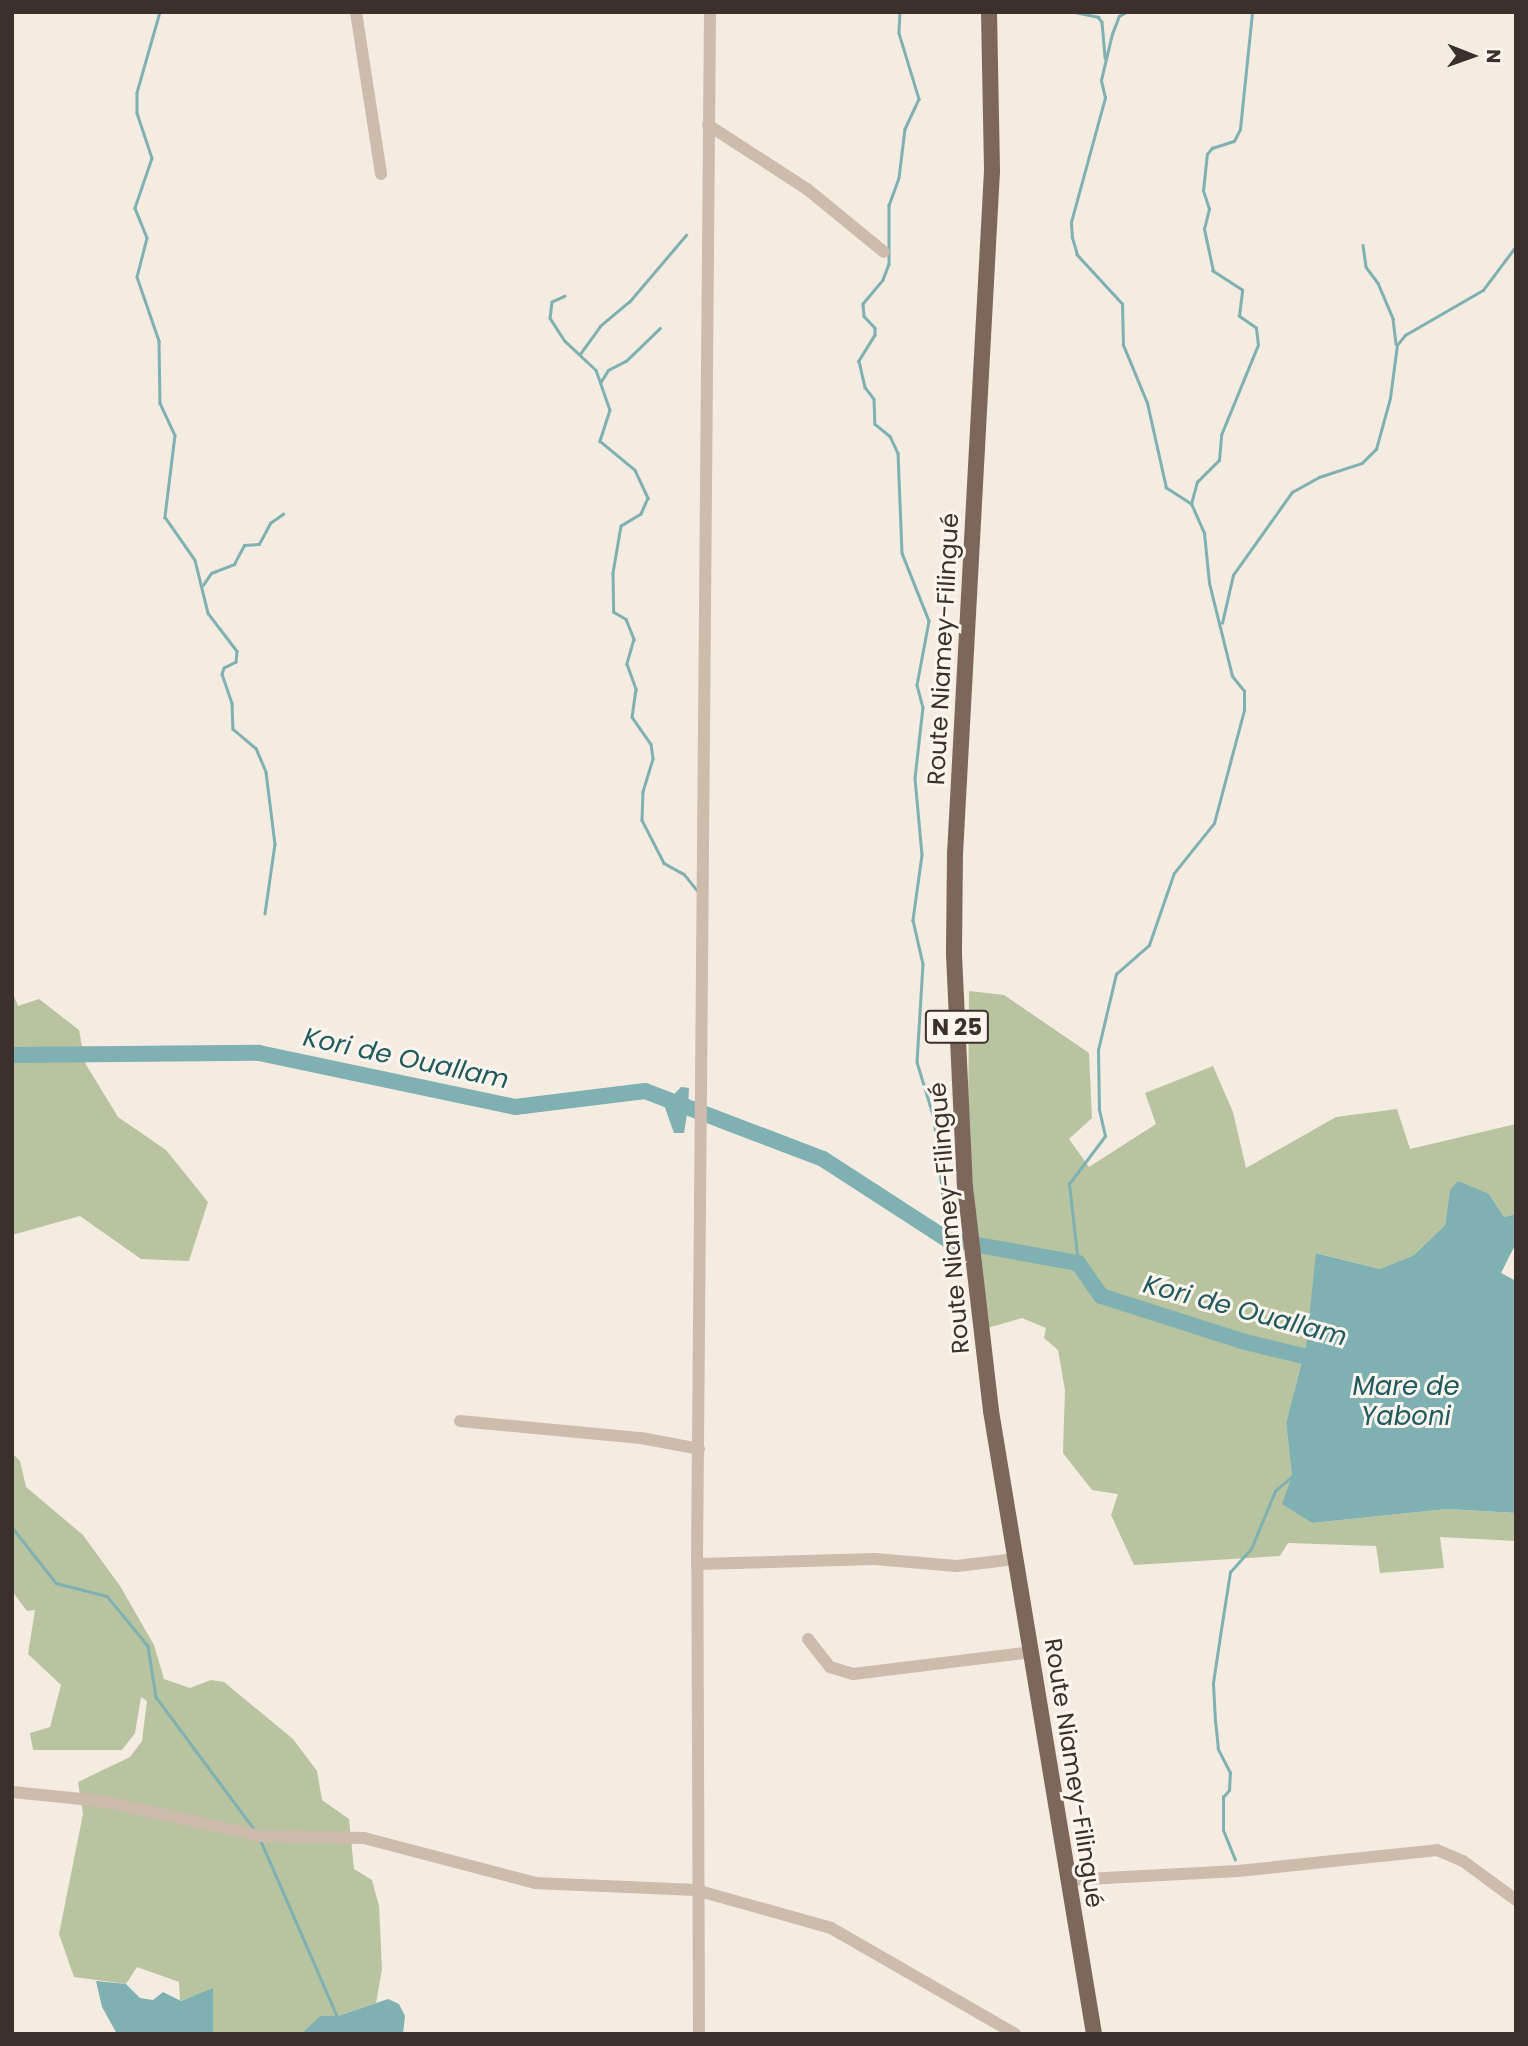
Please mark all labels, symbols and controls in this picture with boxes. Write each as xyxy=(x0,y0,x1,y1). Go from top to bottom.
north arrow xyxy=(1437,21,1507,91)
text: N xyxy=(1480,49,1507,64)
street label: Route Niamey-Filingué xyxy=(921,512,965,786)
road number: N 25 xyxy=(924,1008,990,1046)
water label: Kori de Ouallam xyxy=(300,1022,512,1096)
street label: Route Niamey-Filingué xyxy=(923,1081,975,1355)
water label: Kori de Ouallam xyxy=(1140,1269,1350,1353)
water label: Mare de Yaboni xyxy=(1352,1371,1460,1432)
street label: Route Niamey-Filingué xyxy=(1038,1636,1110,1910)

